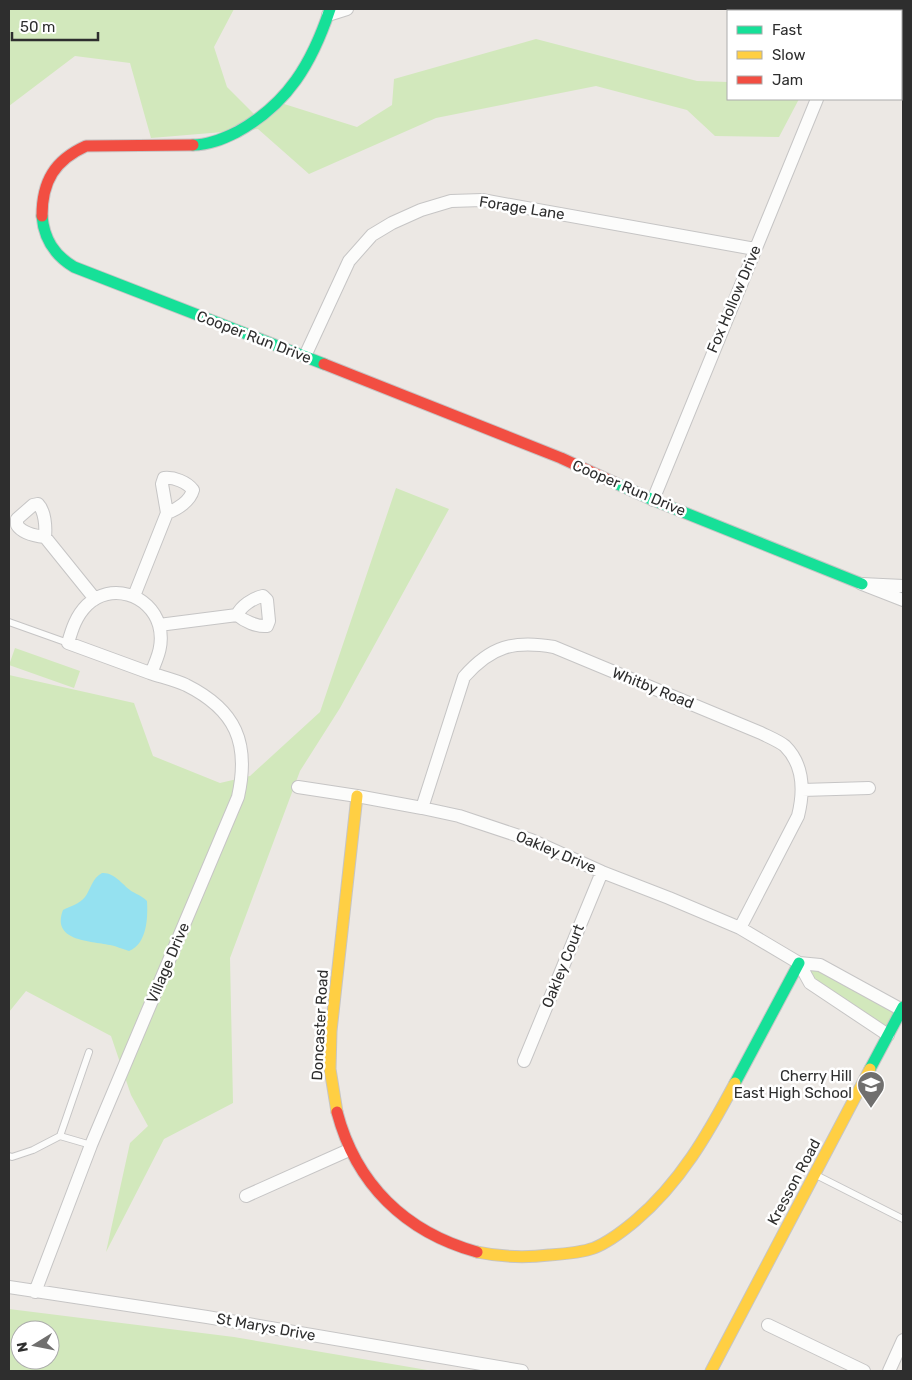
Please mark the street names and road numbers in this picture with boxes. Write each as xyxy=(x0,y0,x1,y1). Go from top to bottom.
street label: Forage Lane xyxy=(478,192,566,224)
street label: Fox Hollow Drive xyxy=(703,242,765,356)
street label: Cooper Run Drive xyxy=(194,307,314,367)
street label: Cooper Run Drive xyxy=(570,456,688,520)
street label: Whitby Road xyxy=(610,663,696,713)
street label: Oakley Drive xyxy=(513,827,599,877)
street label: Village Drive xyxy=(143,920,193,1006)
street label: Oakley Court xyxy=(538,921,588,1010)
street label: Doncaster Road xyxy=(308,969,332,1081)
street label: Kresson Road xyxy=(764,1136,824,1228)
street label: St Marys Drive xyxy=(215,1309,317,1345)

